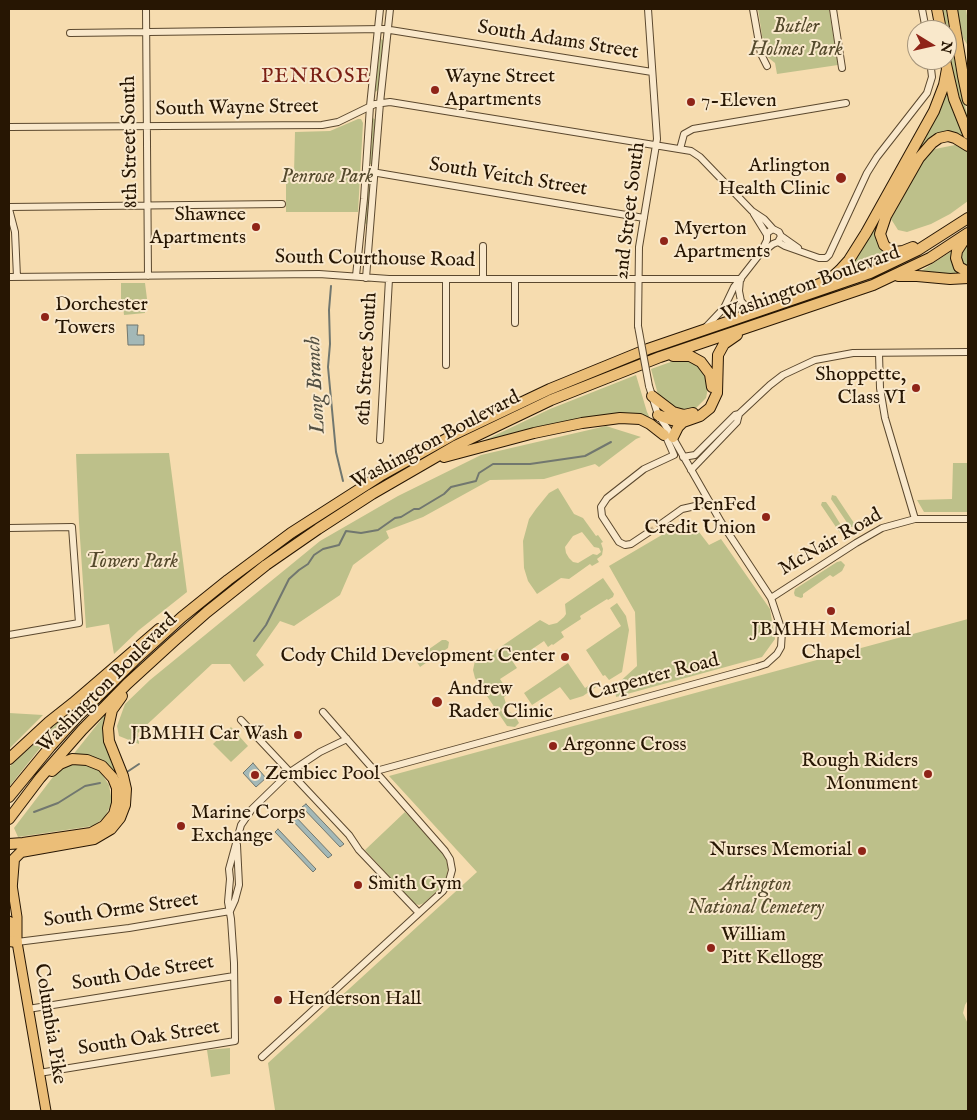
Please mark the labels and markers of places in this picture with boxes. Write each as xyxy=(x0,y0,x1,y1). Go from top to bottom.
place label: Wayne Street Apartments xyxy=(445,66,555,113)
marker: Wayne Street Apartments xyxy=(429,84,441,96)
place label: 7-Eleven xyxy=(701,90,777,114)
marker: 7-Eleven xyxy=(685,96,697,108)
place label: Arlington Health Clinic xyxy=(718,155,830,202)
marker: Arlington Health Clinic xyxy=(834,171,848,185)
place label: Shawnee Apartments xyxy=(150,204,246,251)
place label: Myerton Apartments xyxy=(674,218,770,265)
marker: Shawnee Apartments xyxy=(250,221,262,233)
marker: Myerton Apartments xyxy=(658,235,670,247)
place label: Dorchester Towers xyxy=(55,294,148,341)
marker: Dorchester Towers xyxy=(39,311,51,323)
place label: Shoppette, Class VI xyxy=(815,364,906,411)
marker: Shoppette, Class VI xyxy=(910,382,922,394)
place label: PenFed Credit Union xyxy=(644,494,756,541)
marker: PenFed Credit Union xyxy=(760,511,772,523)
marker: JBMHH Memorial Chapel xyxy=(825,605,837,617)
place label: JBMHH Memorial Chapel xyxy=(751,619,911,666)
place label: Cody Child Development Center xyxy=(280,645,555,669)
marker: Cody Child Development Center xyxy=(559,651,571,663)
place label: Andrew Rader Clinic xyxy=(448,678,553,725)
marker: Andrew Rader Clinic xyxy=(430,695,444,709)
place label: JBMHH Car Wash xyxy=(130,723,288,747)
marker: JBMHH Car Wash xyxy=(292,729,304,741)
place label: Argonne Cross xyxy=(563,734,687,758)
marker: Argonne Cross xyxy=(547,740,559,752)
place label: Rough Riders Monument xyxy=(801,750,918,797)
place label: Zembiec Pool xyxy=(265,763,380,787)
marker: Rough Riders Monument xyxy=(922,768,934,780)
marker: Zembiec Pool xyxy=(249,769,261,781)
place label: Marine Corps Exchange xyxy=(191,802,306,849)
marker: Marine Corps Exchange xyxy=(175,820,187,832)
place label: Nurses Memorial xyxy=(709,839,852,863)
marker: Nurses Memorial xyxy=(856,845,868,857)
place label: Smith Gym xyxy=(368,873,462,897)
marker: Smith Gym xyxy=(352,879,364,891)
place label: William Pitt Kellogg xyxy=(721,924,823,971)
marker: William Pitt Kellogg xyxy=(705,942,717,954)
place label: Henderson Hall xyxy=(288,988,421,1012)
marker: Henderson Hall xyxy=(272,994,284,1006)

